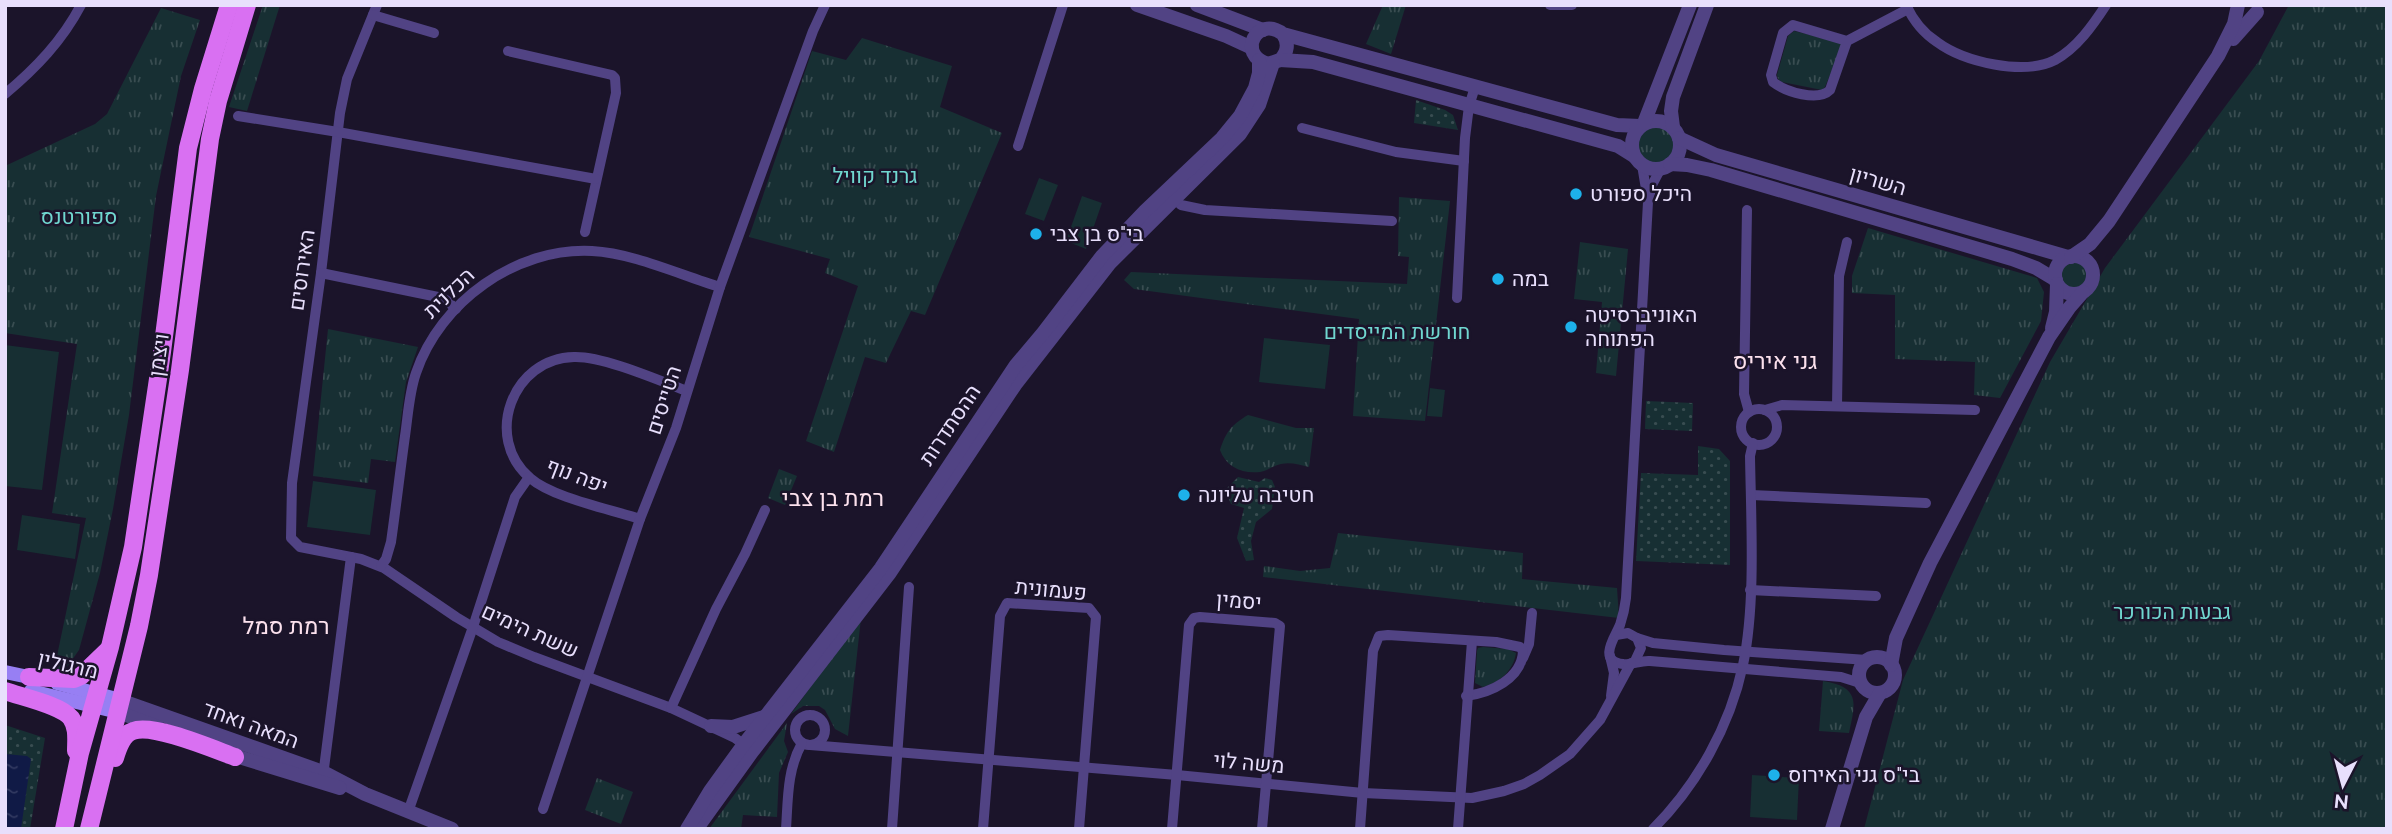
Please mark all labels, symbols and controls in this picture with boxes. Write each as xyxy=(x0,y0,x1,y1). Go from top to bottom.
street label: השריון xyxy=(1847,161,1909,201)
park label: גרנד קוויל xyxy=(833,163,917,188)
place label: היכל ספורט xyxy=(1590,181,1692,206)
marker: היכל ספורט xyxy=(1568,186,1584,202)
park label: ספורטנס xyxy=(41,204,118,229)
place label: בי"ס בן צבי xyxy=(1050,221,1144,246)
marker: בי"ס בן צבי xyxy=(1028,226,1044,242)
street label: האירוסים xyxy=(283,228,320,312)
street label: הכלנית xyxy=(418,262,479,323)
place label: במה xyxy=(1512,266,1549,291)
marker: במה xyxy=(1490,271,1506,287)
place label: האוניברסיטה הפתוחה xyxy=(1585,302,1697,351)
park label: חורשת המייסדים xyxy=(1324,319,1470,344)
marker: האוניברסיטה הפתוחה xyxy=(1563,319,1579,335)
street label: ויצמן xyxy=(143,332,174,378)
district label: גני איריס xyxy=(1733,347,1817,374)
street label: הטייסים xyxy=(641,362,686,437)
street label: ההסתדרות xyxy=(914,380,986,470)
street label: יפה נוף xyxy=(543,452,611,499)
place label: חטיבה עליונה xyxy=(1198,482,1314,507)
district label: רמת בן צבי xyxy=(782,484,884,511)
marker: חטיבה עליונה xyxy=(1176,487,1192,503)
street label: פעמונית xyxy=(1014,574,1088,605)
street label: יסמין xyxy=(1216,586,1263,615)
street label: ששת הימים xyxy=(478,598,583,663)
park label: גבעות הכורכר xyxy=(2113,599,2231,624)
district label: רמת סמל xyxy=(242,612,330,639)
street label: מרגולין xyxy=(36,645,101,684)
street label: המאה ואחד xyxy=(200,696,303,753)
street label: משה לוי xyxy=(1213,747,1286,778)
north arrow xyxy=(2308,750,2378,820)
place label: בי"ס גני האירוס xyxy=(1788,762,1920,787)
marker: בי"ס גני האירוס xyxy=(1766,767,1782,783)
text: N xyxy=(2333,790,2350,814)

